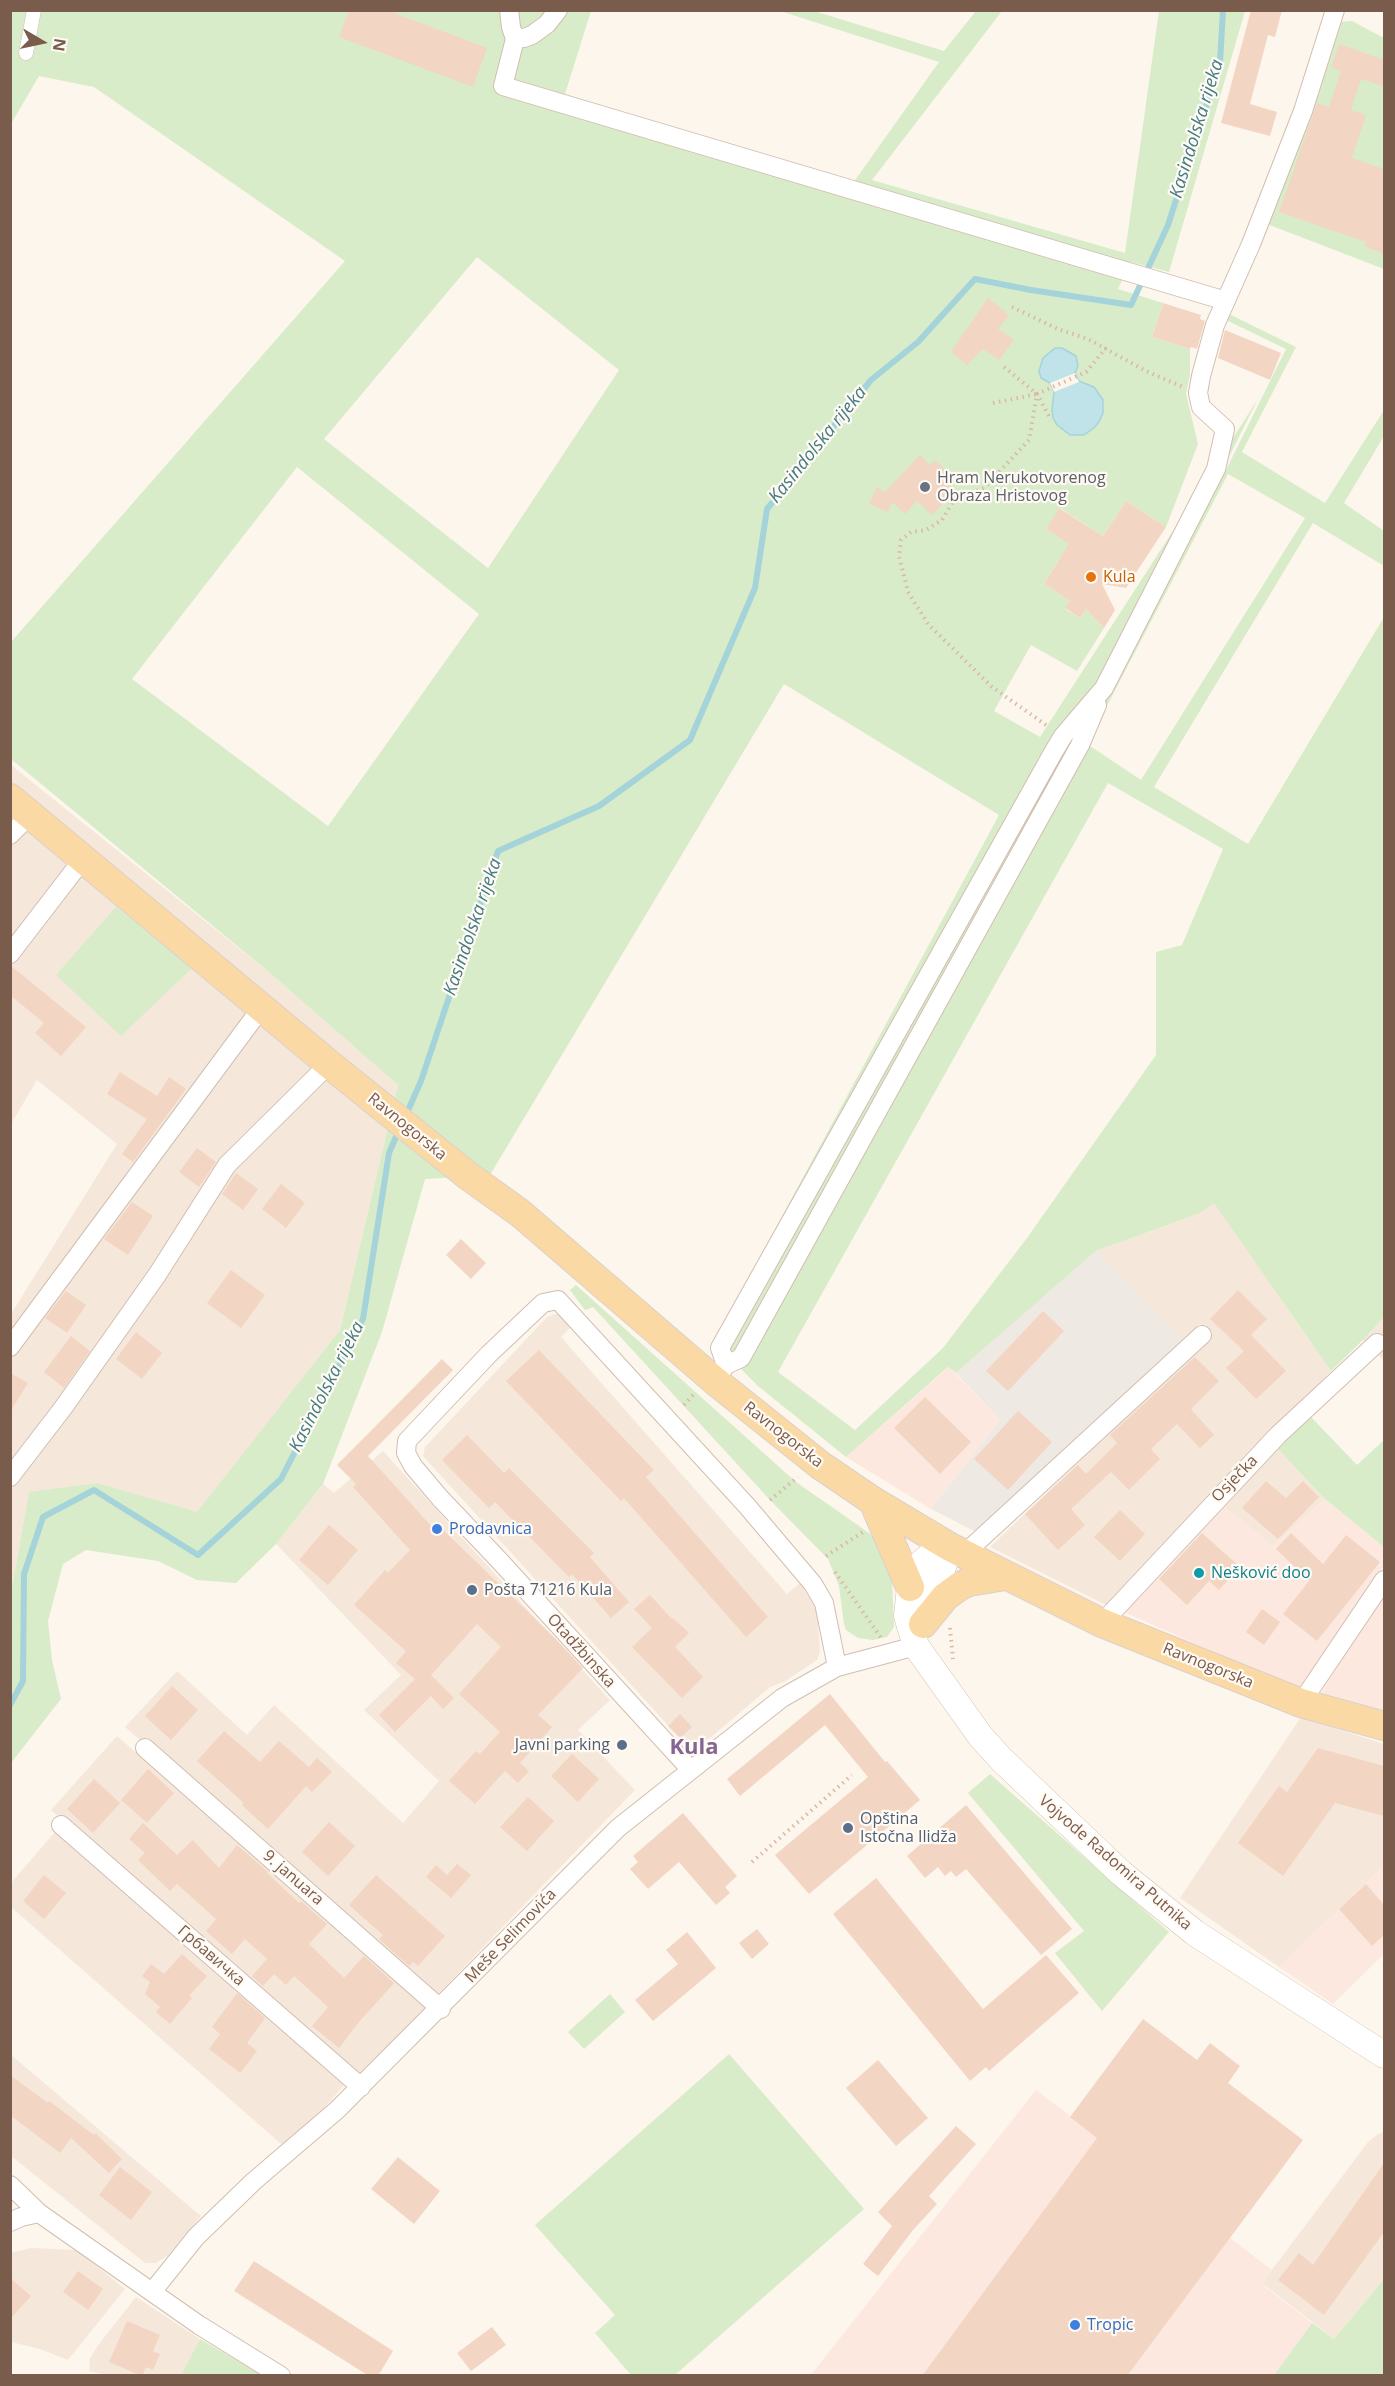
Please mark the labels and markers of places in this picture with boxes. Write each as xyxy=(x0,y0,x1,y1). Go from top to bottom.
place label: Hram Nerukotvorenog Obraza Hristovog xyxy=(937,468,1106,506)
marker: Hram Nerukotvorenog Obraza Hristovog xyxy=(918,480,932,494)
place label: Kula xyxy=(1103,567,1136,587)
marker: Kula xyxy=(1084,570,1098,584)
place label: Prodavnica xyxy=(449,1519,532,1539)
marker: Prodavnica xyxy=(430,1522,444,1536)
place label: Nešković doo xyxy=(1211,1563,1311,1583)
marker: Nešković doo xyxy=(1192,1566,1206,1580)
place label: Pošta 71216 Kula xyxy=(484,1580,612,1600)
marker: Pošta 71216 Kula xyxy=(465,1583,479,1597)
place label: Javni parking xyxy=(515,1735,610,1755)
marker: Javni parking xyxy=(615,1738,629,1752)
place label: Opština Istočna Ilidža xyxy=(860,1809,957,1847)
marker: Opština Istočna Ilidža xyxy=(841,1821,855,1835)
place label: Tropic xyxy=(1087,2315,1133,2335)
marker: Tropic xyxy=(1068,2318,1082,2332)

